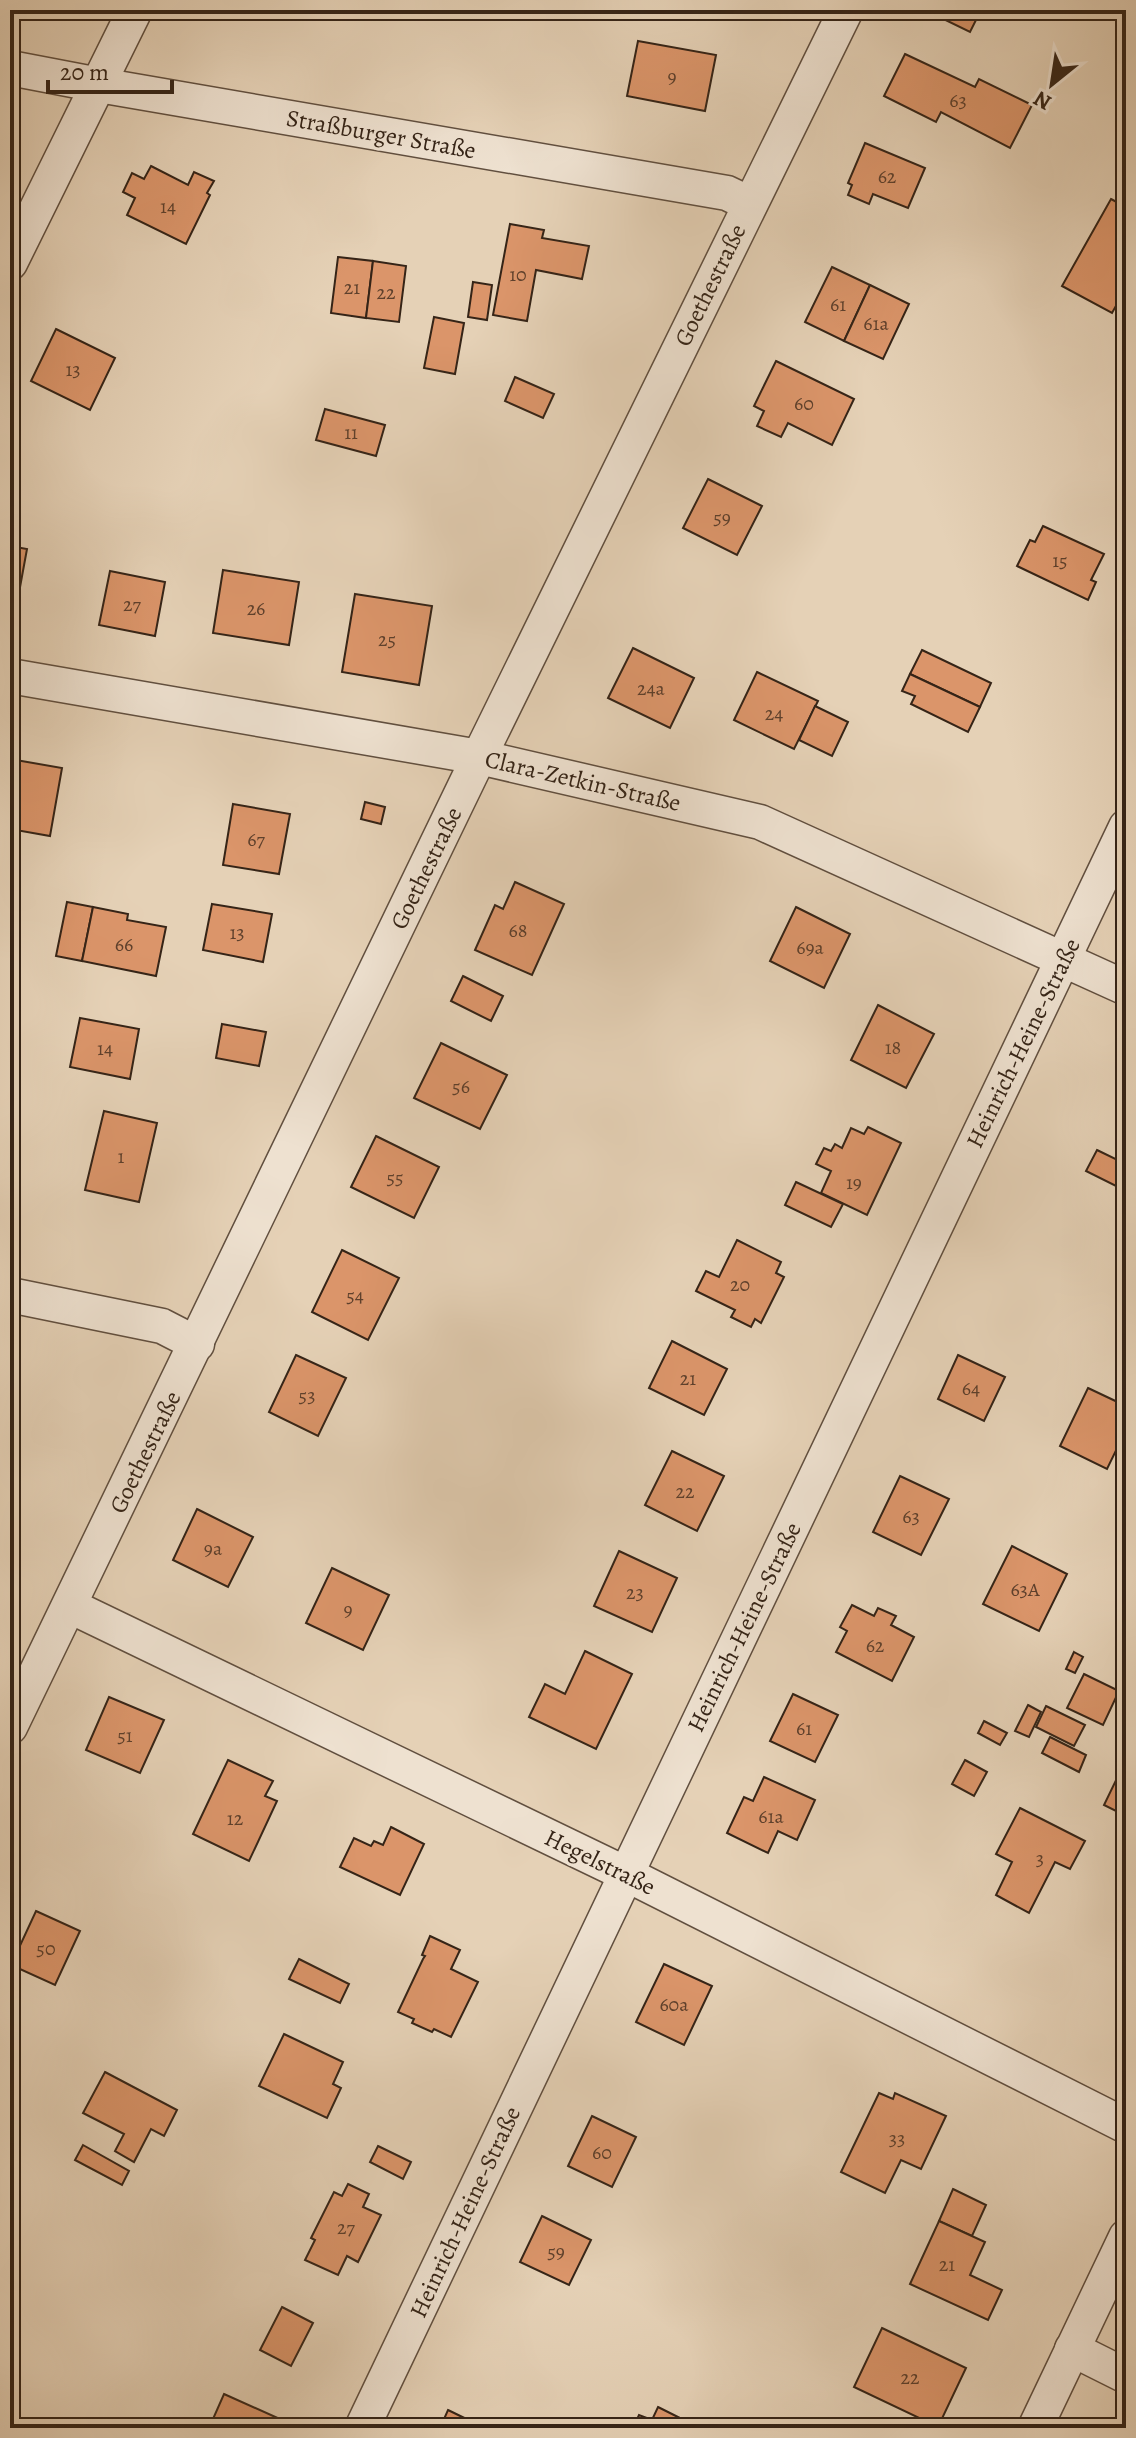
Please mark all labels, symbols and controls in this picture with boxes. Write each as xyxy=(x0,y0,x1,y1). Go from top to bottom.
scale bar xyxy=(48,44,172,94)
north arrow xyxy=(1012,44,1092,124)
text: 20 m xyxy=(60,56,109,88)
house number: 9 xyxy=(667,63,677,90)
text: N xyxy=(1028,83,1057,117)
house number: 63 xyxy=(949,87,967,114)
street label: Straßburger Straße xyxy=(284,102,478,166)
house number: 62 xyxy=(878,163,897,190)
house number: 14 xyxy=(160,193,176,220)
street label: Goethestraße xyxy=(667,218,753,352)
house number: 10 xyxy=(509,261,527,288)
house number: 21 xyxy=(344,274,360,301)
house number: 22 xyxy=(377,279,396,306)
house number: 61 xyxy=(830,291,846,318)
house number: 61a xyxy=(863,310,889,337)
house number: 13 xyxy=(65,356,81,383)
house number: 60 xyxy=(794,390,814,417)
house number: 11 xyxy=(344,419,358,446)
house number: 59 xyxy=(713,504,731,531)
house number: 15 xyxy=(1052,547,1068,574)
house number: 27 xyxy=(123,591,142,618)
house number: 26 xyxy=(247,595,265,622)
house number: 25 xyxy=(378,626,396,653)
house number: 24a xyxy=(637,675,666,702)
house number: 24 xyxy=(765,700,783,727)
street label: Clara-Zetkin-Straße xyxy=(482,743,684,819)
street label: Goethestraße xyxy=(383,801,469,935)
house number: 67 xyxy=(247,826,265,853)
house number: 68 xyxy=(509,917,527,944)
house number: 13 xyxy=(229,919,245,946)
house number: 66 xyxy=(115,931,133,958)
street label: Heinrich-Heine-Straße xyxy=(958,933,1088,1153)
house number: 69a xyxy=(796,934,825,961)
house number: 18 xyxy=(885,1034,901,1061)
house number: 14 xyxy=(97,1035,113,1062)
house number: 56 xyxy=(452,1073,470,1100)
house number: 1 xyxy=(118,1143,125,1170)
house number: 55 xyxy=(386,1164,404,1191)
house number: 19 xyxy=(846,1169,862,1196)
house number: 20 xyxy=(730,1271,750,1298)
house number: 54 xyxy=(346,1282,364,1309)
house number: 21 xyxy=(680,1365,696,1392)
house number: 64 xyxy=(962,1375,980,1402)
house number: 53 xyxy=(299,1382,315,1409)
street label: Goethestraße xyxy=(102,1385,188,1519)
house number: 22 xyxy=(676,1478,695,1505)
house number: 63 xyxy=(902,1503,920,1530)
street label: Heinrich-Heine-Straße xyxy=(679,1517,809,1737)
house number: 9a xyxy=(204,1535,223,1562)
house number: 63A xyxy=(1010,1576,1040,1603)
house number: 23 xyxy=(626,1579,644,1606)
house number: 9 xyxy=(343,1596,353,1623)
house number: 62 xyxy=(866,1632,885,1659)
house number: 61 xyxy=(796,1715,812,1742)
house number: 51 xyxy=(117,1722,133,1749)
house number: 61a xyxy=(758,1803,784,1830)
house number: 12 xyxy=(227,1805,244,1832)
street label: Hegelstraße xyxy=(539,1821,661,1903)
house number: 3 xyxy=(1036,1845,1044,1872)
house number: 50 xyxy=(36,1935,56,1962)
house number: 60a xyxy=(659,1991,689,2018)
street label: Heinrich-Heine-Straße xyxy=(402,2101,528,2323)
house number: 33 xyxy=(889,2125,905,2152)
house number: 60 xyxy=(592,2139,612,2166)
house number: 27 xyxy=(337,2214,356,2241)
house number: 59 xyxy=(547,2238,565,2265)
house number: 21 xyxy=(939,2251,955,2278)
house number: 22 xyxy=(901,2364,920,2391)

